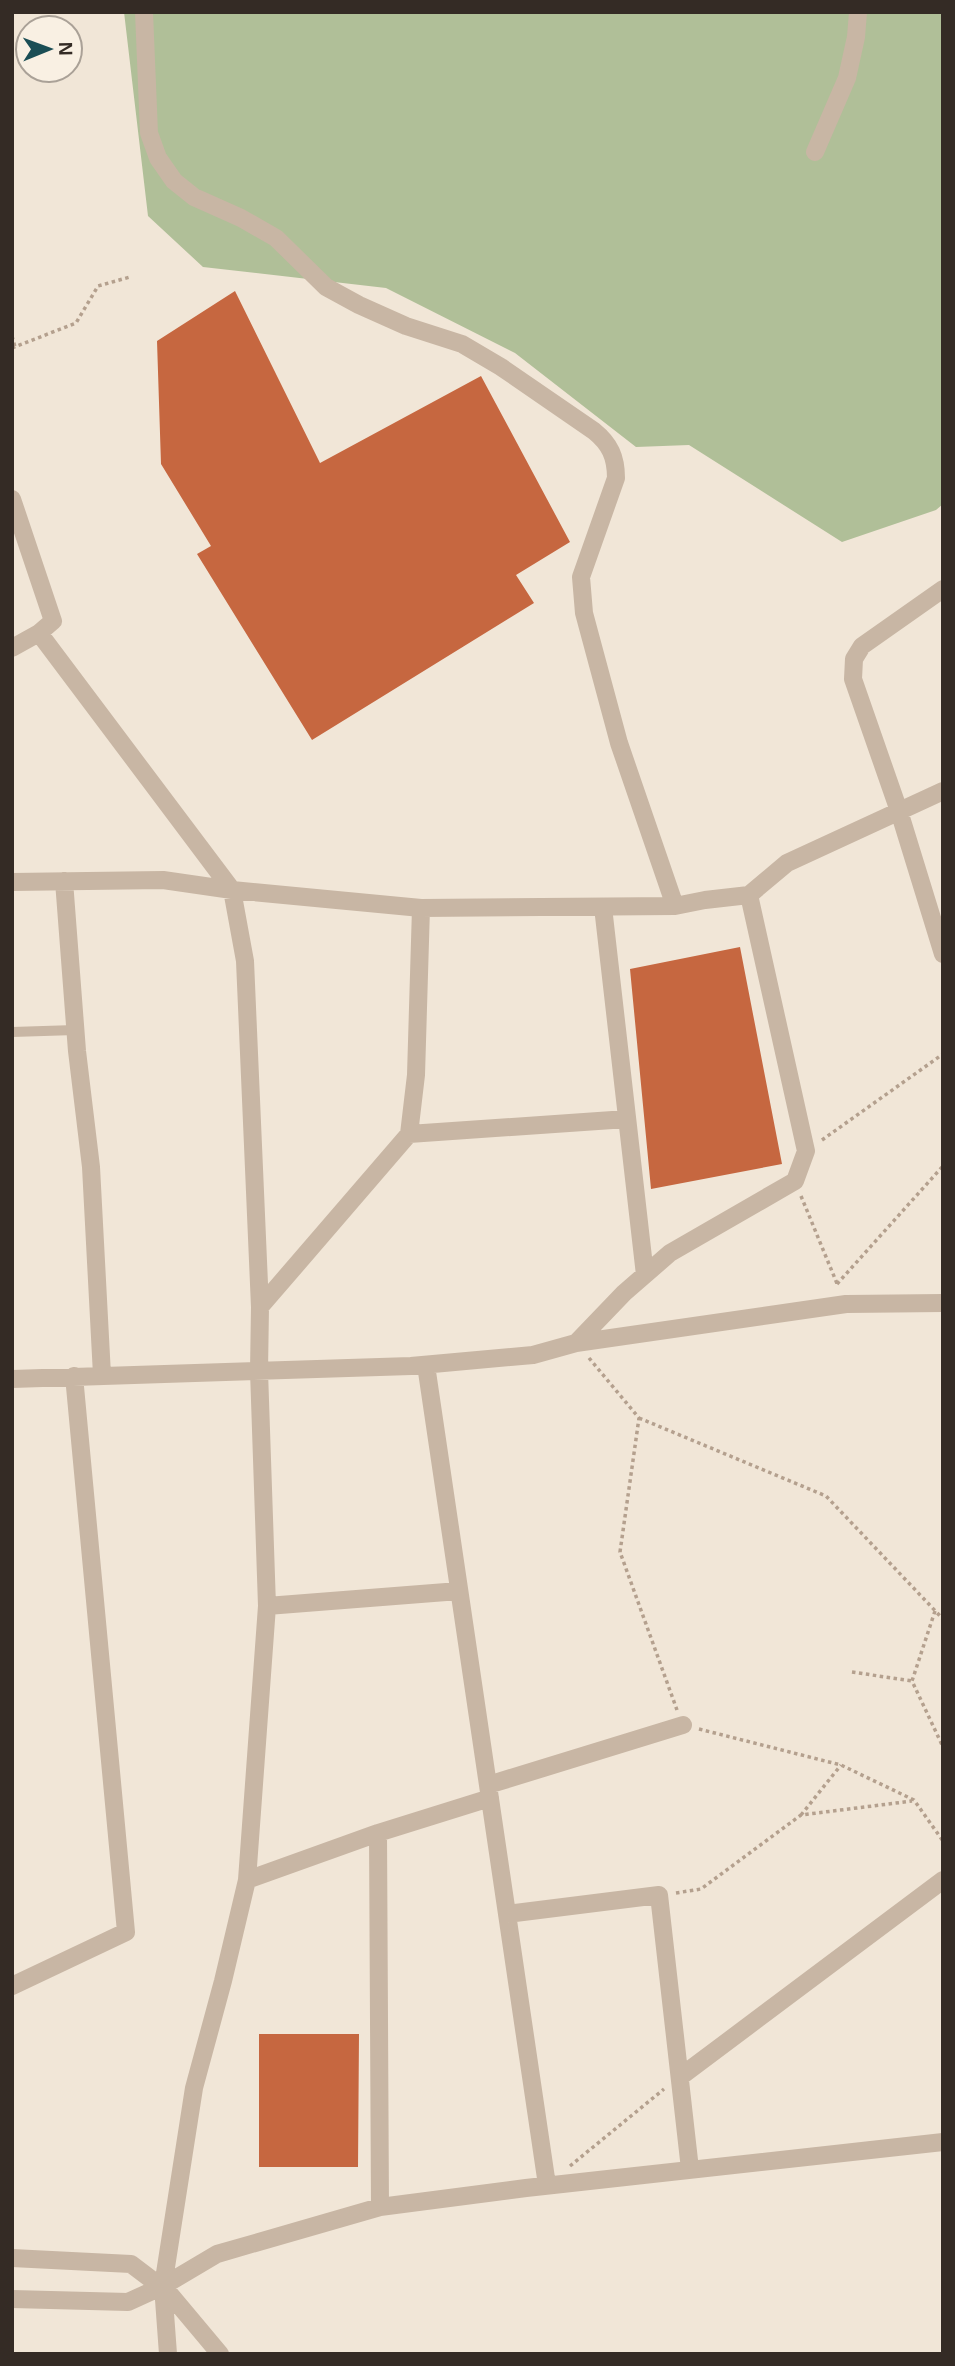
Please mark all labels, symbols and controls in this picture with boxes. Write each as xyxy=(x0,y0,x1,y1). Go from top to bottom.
north arrow xyxy=(14,14,84,84)
text: N xyxy=(55,42,76,56)

